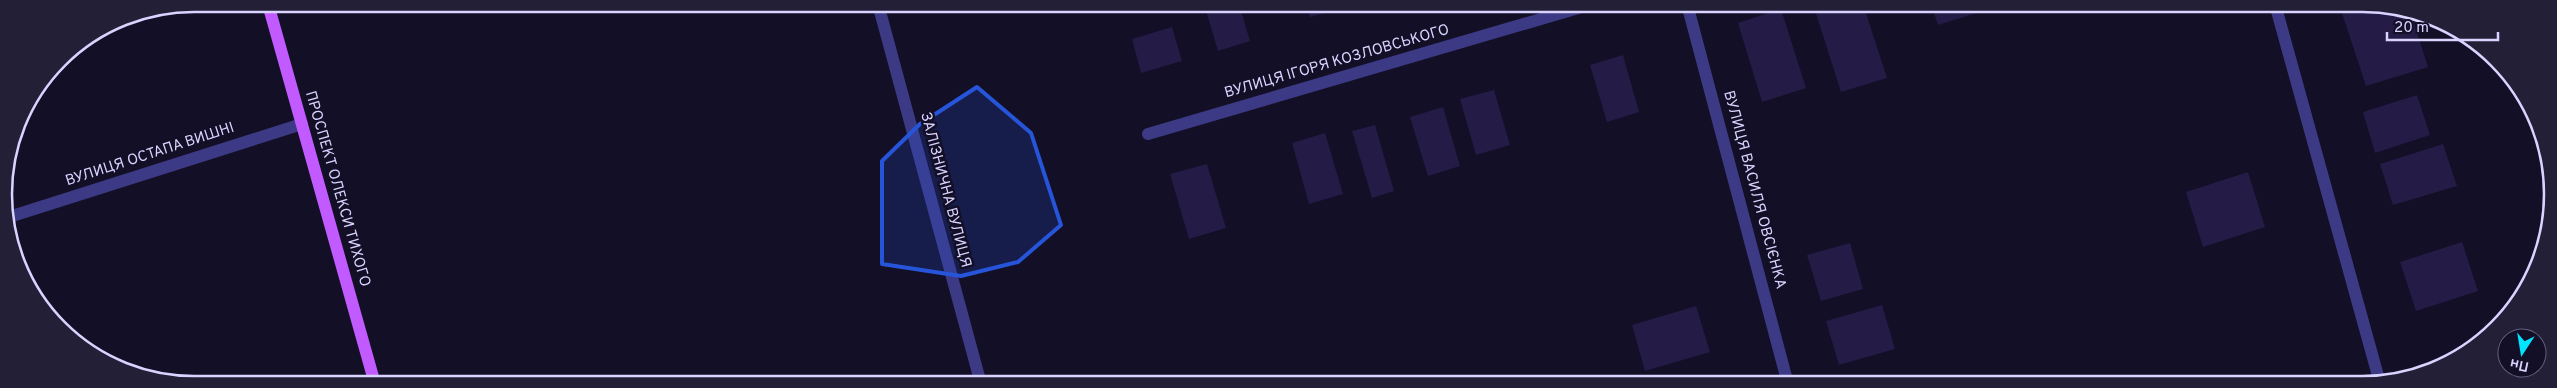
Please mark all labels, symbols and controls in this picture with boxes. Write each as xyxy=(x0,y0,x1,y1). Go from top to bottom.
scale bar xyxy=(2387,10,2498,42)
text: 20 m xyxy=(2394,19,2429,38)
street label: ВУЛИЦЯ ІГОРЯ КОЗЛОВСЬКОГО xyxy=(1222,21,1452,103)
street label: ПРОСПЕКТ ОЛЕКСИ ТИХОГО xyxy=(300,89,374,289)
street label: ВУЛИЦЯ ВАСИЛЯ ОВСІЄНКА xyxy=(1718,89,1790,291)
street label: ЗАЛІЗНИЧНА ВУЛИЦЯ xyxy=(915,110,975,270)
street label: ВУЛИЦЯ ОСТАПА ВИШНІ xyxy=(63,119,237,191)
north arrow xyxy=(2497,328,2547,378)
text: Пн xyxy=(2509,354,2531,375)

